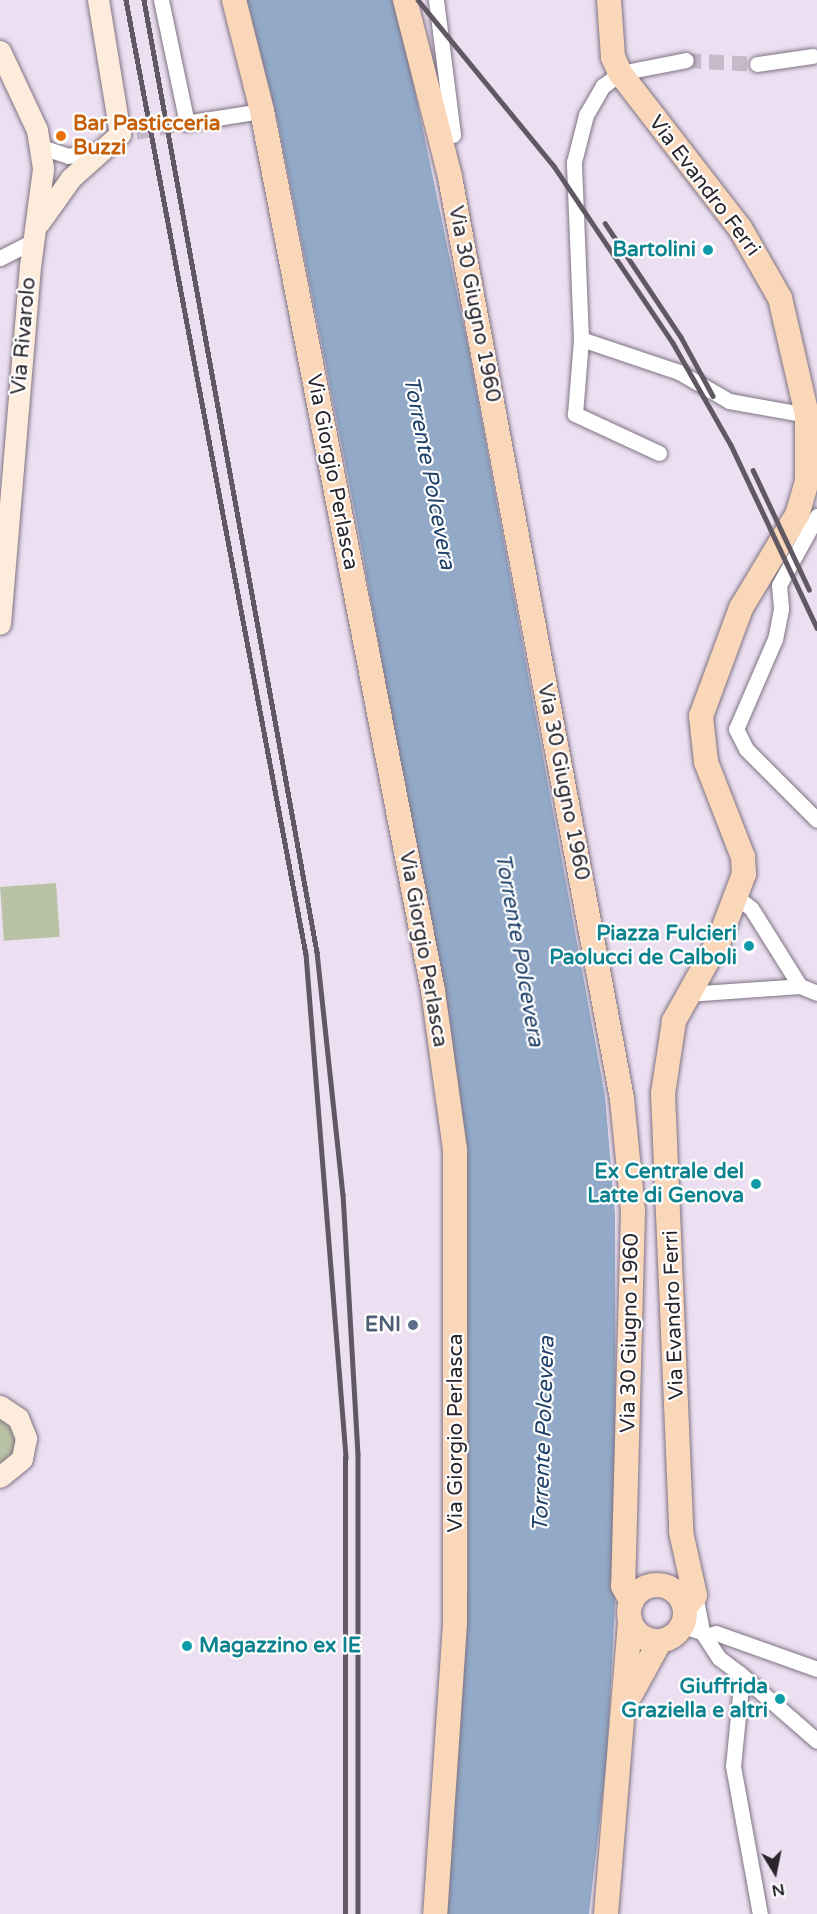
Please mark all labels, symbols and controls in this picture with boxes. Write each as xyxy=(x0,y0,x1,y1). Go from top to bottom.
place label: Bar Pasticceria Buzzi xyxy=(73,111,221,161)
street label: Via Evandro Ferri xyxy=(643,111,765,261)
marker: Bar Pasticceria Buzzi xyxy=(54,129,68,143)
street label: Via 30 Giugno 1960 xyxy=(443,204,505,404)
place label: Bartolini xyxy=(612,237,696,263)
marker: Bartolini xyxy=(701,243,715,257)
street label: Via Rivarolo xyxy=(6,276,42,396)
street label: Via Giorgio Perlasca xyxy=(301,372,363,572)
water label: Torrente Polcevera xyxy=(397,374,461,572)
street label: Via 30 Giugno 1960 xyxy=(532,682,594,882)
street label: Via Giorgio Perlasca xyxy=(393,849,453,1049)
water label: Torrente Polcevera xyxy=(489,851,549,1049)
place label: Piazza Fulcieri Paolucci de Calboli xyxy=(549,921,737,971)
marker: Piazza Fulcieri Paolucci de Calboli xyxy=(742,939,756,953)
place label: Ex Centrale del Latte di Genova xyxy=(587,1159,744,1209)
marker: Ex Centrale del Latte di Genova xyxy=(749,1177,763,1191)
street label: Via Evandro Ferri xyxy=(658,1230,690,1400)
street label: Via 30 Giugno 1960 xyxy=(616,1233,644,1433)
place label: ENI xyxy=(365,1312,401,1338)
marker: ENI xyxy=(406,1318,420,1332)
street label: Via Giorgio Perlasca xyxy=(443,1333,469,1533)
water label: Torrente Polcevera xyxy=(527,1336,561,1532)
place label: Magazzino ex IE xyxy=(199,1633,361,1659)
marker: Magazzino ex IE xyxy=(180,1639,194,1653)
place label: Giuffrida Graziella e altri xyxy=(621,1674,768,1724)
marker: Giuffrida Graziella e altri xyxy=(773,1692,787,1706)
north arrow xyxy=(745,1842,805,1902)
text: N xyxy=(770,1879,786,1901)

